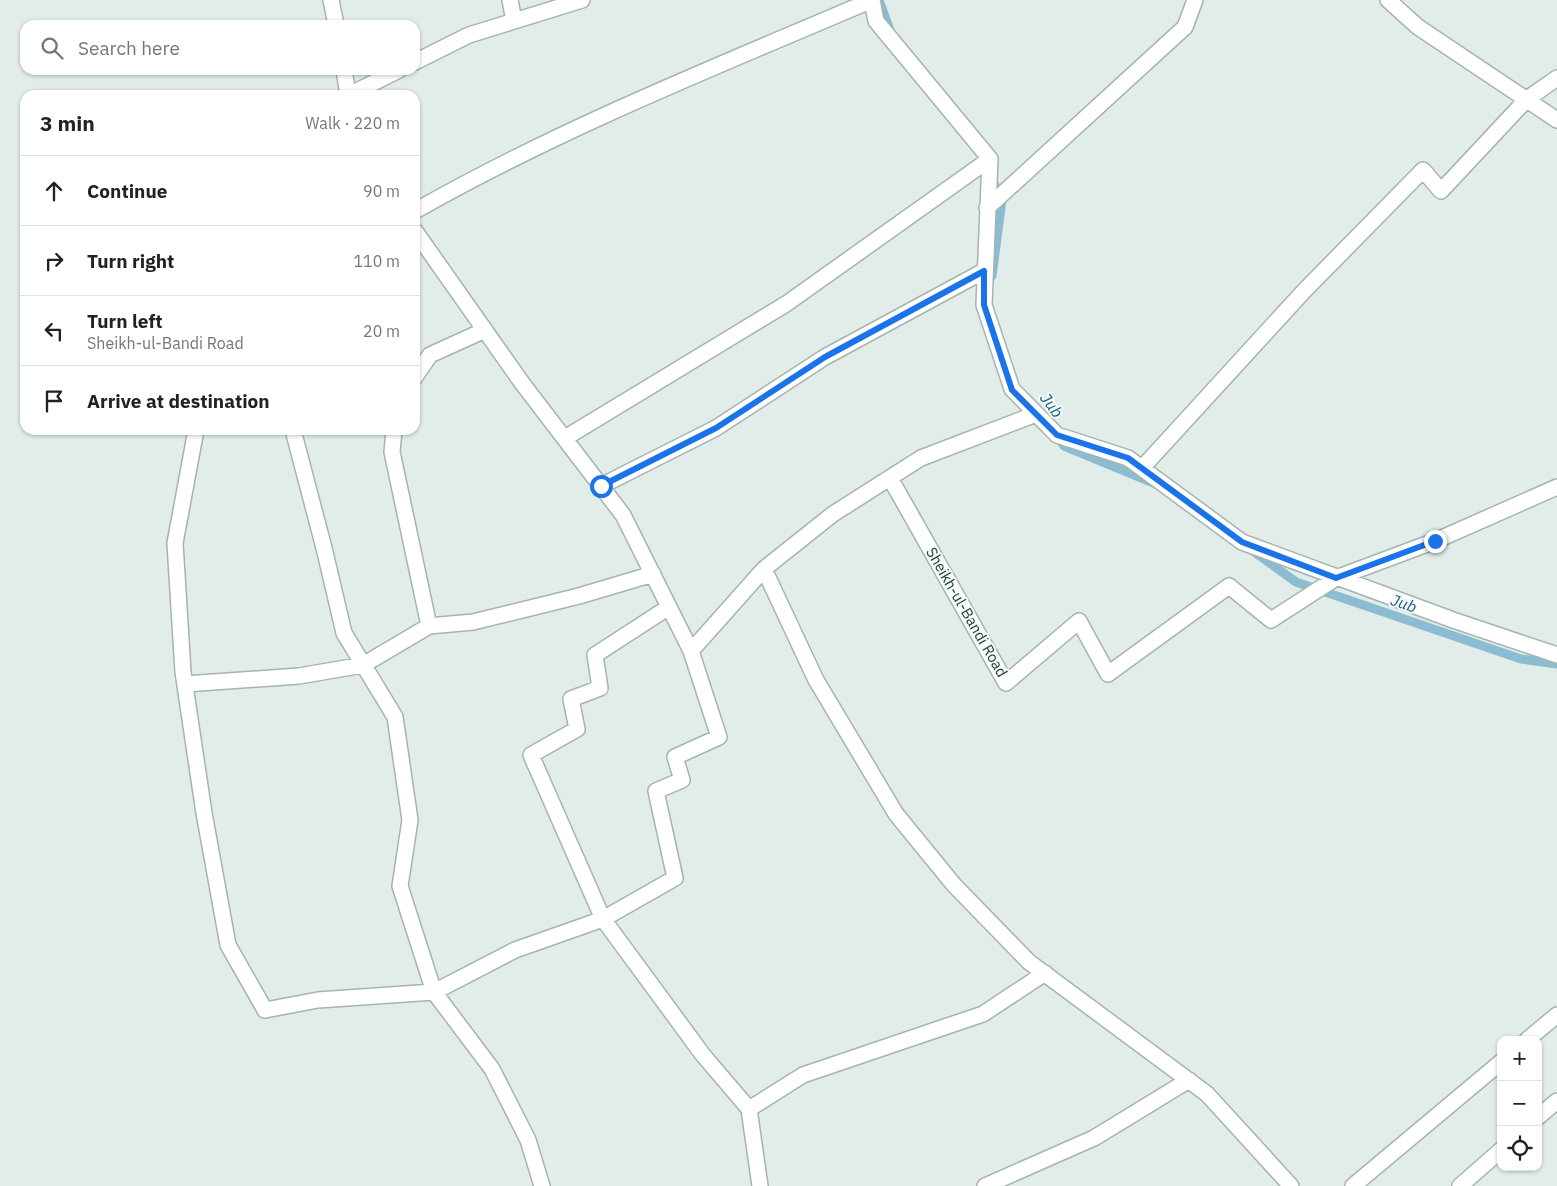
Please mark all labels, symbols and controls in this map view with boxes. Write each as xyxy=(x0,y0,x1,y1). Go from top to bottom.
search box xyxy=(20,20,420,75)
icon: search xyxy=(38,34,66,62)
text: Search here xyxy=(78,36,180,60)
text: 3 min xyxy=(40,109,95,137)
text: Walk · 220 m xyxy=(305,113,400,133)
icon: ahead xyxy=(40,177,68,205)
text: Continue xyxy=(87,179,167,203)
text: 90 m xyxy=(363,181,400,201)
icon: right xyxy=(40,247,68,275)
text: Turn right xyxy=(87,249,174,273)
text: 110 m xyxy=(353,251,400,271)
text: Turn left xyxy=(87,309,163,333)
icon: left xyxy=(40,317,68,345)
text: 20 m xyxy=(363,321,400,341)
text: Sheikh-ul-Bandi Road xyxy=(87,333,244,353)
icon: arrive xyxy=(40,387,68,415)
text: Arrive at destination xyxy=(87,389,270,413)
water label: Jub xyxy=(1036,389,1068,421)
route start xyxy=(590,475,613,498)
route end xyxy=(1424,530,1447,553)
street label: Sheikh-ul-Bandi Road xyxy=(922,544,1012,680)
water label: Jub xyxy=(1388,589,1420,617)
map controls xyxy=(1497,1036,1542,1171)
button: + xyxy=(1497,1036,1542,1081)
button: − xyxy=(1497,1081,1542,1126)
button: locate xyxy=(1497,1126,1542,1171)

